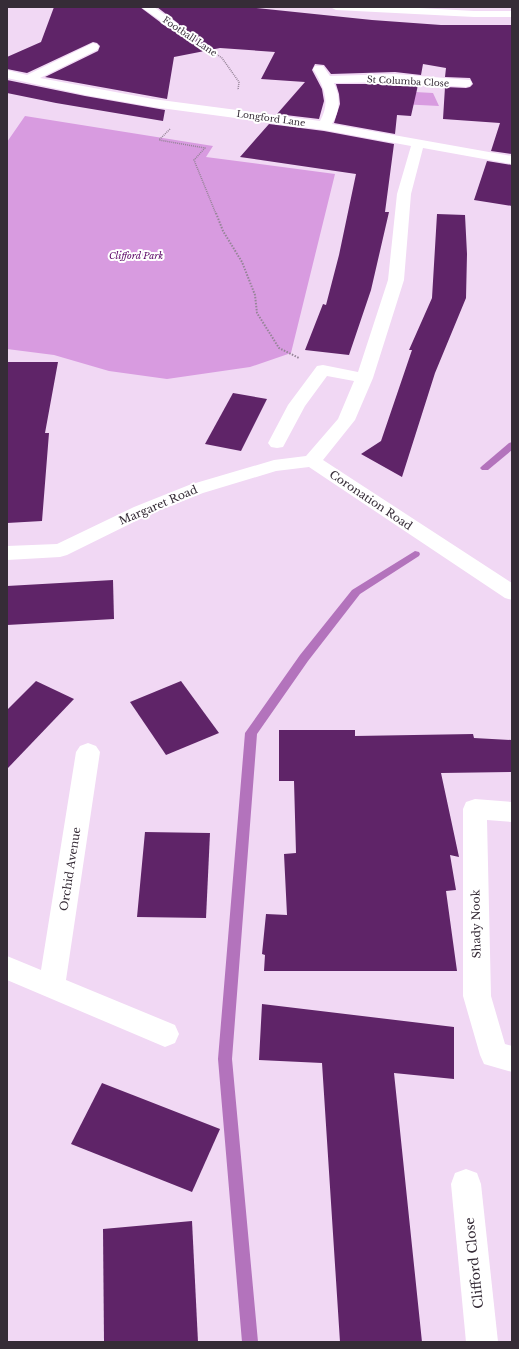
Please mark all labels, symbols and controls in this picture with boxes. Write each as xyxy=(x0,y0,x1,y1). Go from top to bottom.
street label: Football Lane xyxy=(161,14,219,58)
street label: St Columba Close xyxy=(367,73,449,89)
street label: Longford Lane xyxy=(236,108,306,128)
park label: Clifford Park xyxy=(109,250,163,261)
street label: Coronation Road xyxy=(327,467,416,533)
street label: Margaret Road xyxy=(117,482,200,528)
street label: Orchid Avenue xyxy=(56,826,84,912)
street label: Shady Nook xyxy=(468,889,484,958)
street label: Clifford Close xyxy=(461,1216,487,1310)

